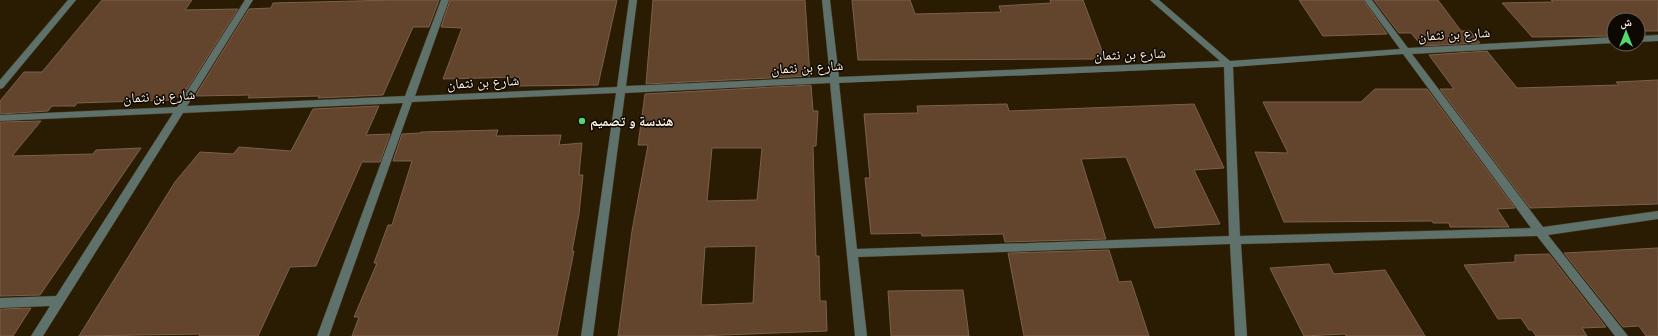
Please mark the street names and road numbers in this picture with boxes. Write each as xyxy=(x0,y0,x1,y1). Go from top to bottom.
street label: شارع بن نثمان xyxy=(1417,23,1491,46)
street label: شارع بن نثمان xyxy=(1094,44,1166,65)
street label: شارع بن نثمان xyxy=(770,56,844,79)
street label: شارع بن نثمان xyxy=(446,71,520,94)
street label: شارع بن نثمان xyxy=(122,85,196,108)

